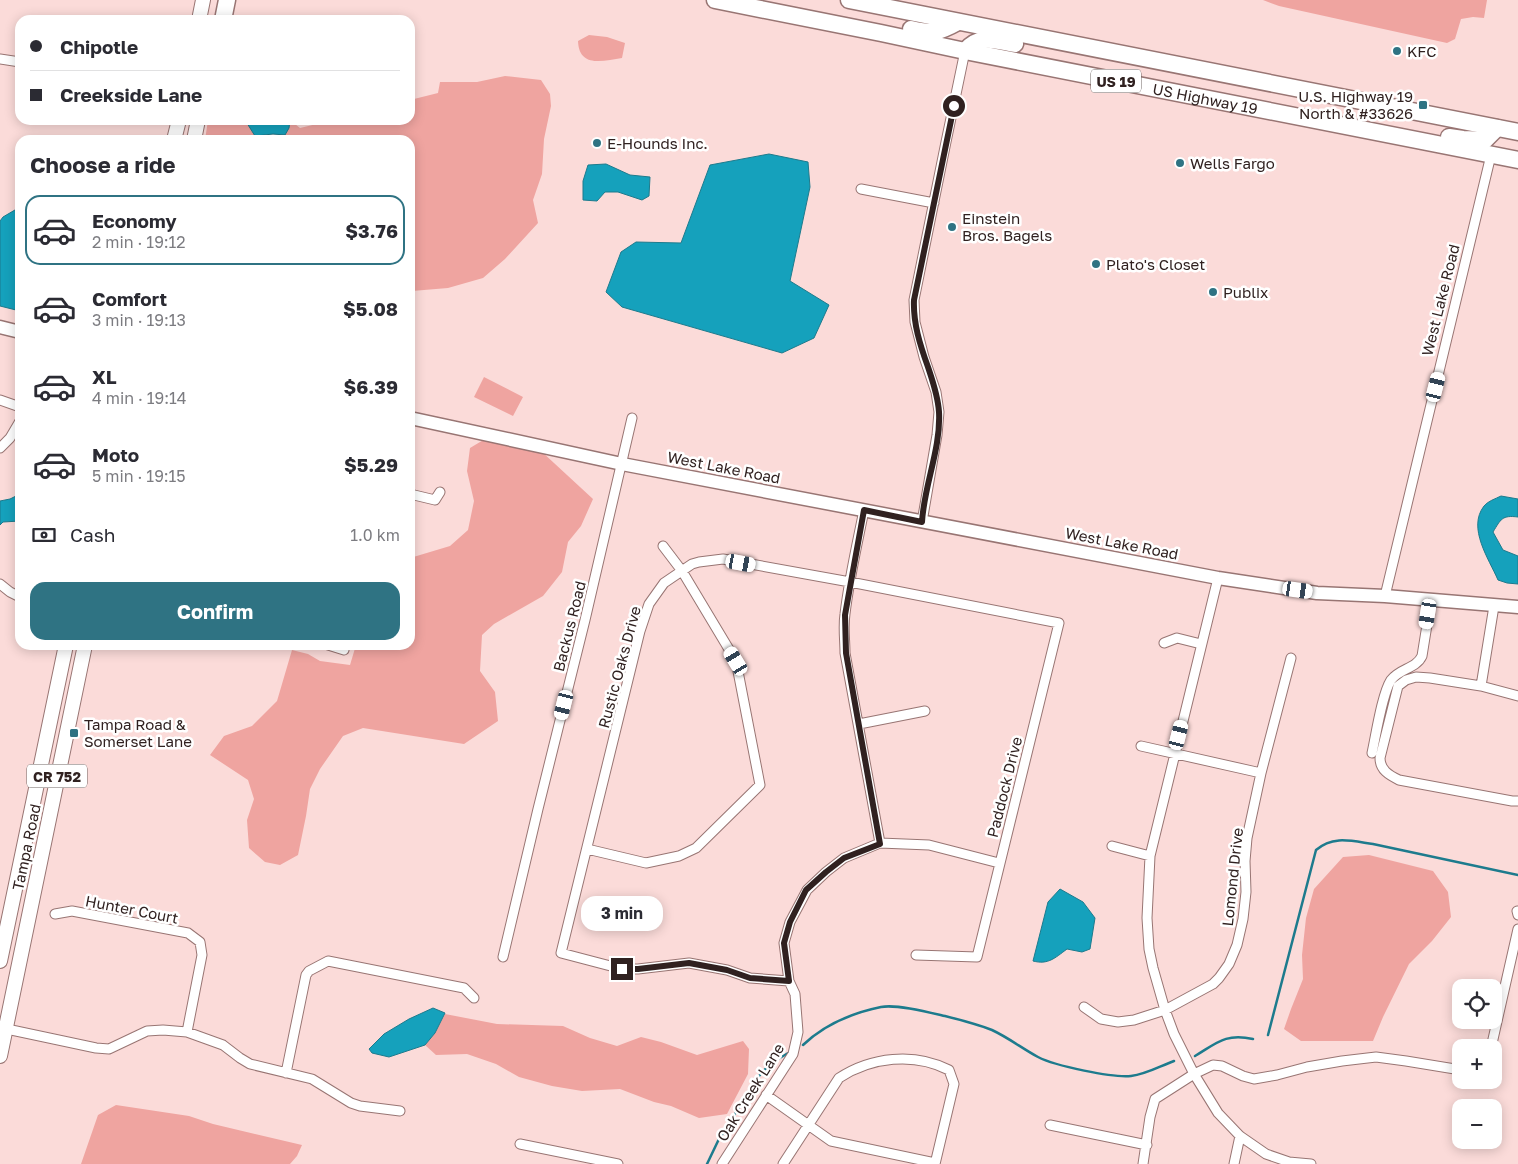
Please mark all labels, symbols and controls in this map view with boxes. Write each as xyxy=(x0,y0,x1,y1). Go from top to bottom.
text: Chipotle xyxy=(60,35,138,58)
place label: KFC xyxy=(1407,42,1436,60)
marker: KFC xyxy=(1391,45,1403,57)
road number: US 19 xyxy=(1091,70,1141,92)
street label: US Highway 19 xyxy=(1151,79,1259,117)
text: Creekside Lane xyxy=(60,83,202,106)
place label: U.S. Highway 19 North & #33626 xyxy=(1298,87,1413,122)
route start xyxy=(943,95,965,117)
marker: U.S. Highway 19 North & #33626 xyxy=(1417,99,1429,111)
place label: E-Hounds Inc. xyxy=(607,134,708,152)
marker: E-Hounds Inc. xyxy=(591,137,603,149)
text: Choose a ride xyxy=(30,151,176,178)
place label: Wells Fargo xyxy=(1190,154,1275,172)
marker: Wells Fargo xyxy=(1174,157,1186,169)
icon: car xyxy=(32,208,77,253)
text: Economy xyxy=(92,209,177,232)
place label: Einstein Bros. Bagels xyxy=(962,209,1052,244)
text: $3.76 xyxy=(345,219,398,242)
marker: Einstein Bros. Bagels xyxy=(946,221,958,233)
text: 2 min · 19:12 xyxy=(92,232,186,252)
street label: West Lake Road xyxy=(1417,242,1463,358)
place label: Plato's Closet xyxy=(1106,255,1205,273)
marker: Plato's Closet xyxy=(1090,258,1102,270)
place label: Publix xyxy=(1223,283,1268,301)
icon: car xyxy=(32,286,77,331)
marker: Publix xyxy=(1207,286,1219,298)
text: Comfort xyxy=(92,287,167,310)
text: $5.08 xyxy=(343,297,398,320)
text: 3 min · 19:13 xyxy=(92,310,186,330)
icon: car xyxy=(32,364,77,409)
text: XL xyxy=(92,365,117,388)
car xyxy=(1425,371,1446,403)
text: $6.39 xyxy=(343,375,398,398)
text: 4 min · 19:14 xyxy=(92,388,187,408)
icon: car xyxy=(32,442,77,487)
text: Moto xyxy=(92,443,139,466)
street label: West Lake Road xyxy=(666,447,782,487)
text: $5.29 xyxy=(344,453,398,476)
text: 5 min · 19:15 xyxy=(92,466,186,486)
icon: cash xyxy=(30,521,58,549)
text: Cash xyxy=(70,523,115,546)
street label: West Lake Road xyxy=(1064,523,1180,563)
text: 1.0 km xyxy=(350,525,400,545)
car xyxy=(724,553,757,573)
street label: Backus Road xyxy=(549,579,589,673)
car xyxy=(1282,580,1313,600)
button: Confirm xyxy=(30,582,400,640)
car xyxy=(1418,598,1437,630)
street label: Rustic Oaks Drive xyxy=(594,604,644,730)
car xyxy=(721,644,750,678)
car xyxy=(553,689,574,721)
place label: Tampa Road & Somerset Lane xyxy=(84,715,192,750)
car xyxy=(1168,719,1189,751)
marker: Tampa Road & Somerset Lane xyxy=(68,727,80,739)
street label: Paddock Drive xyxy=(983,734,1025,839)
road number: CR 752 xyxy=(27,764,87,788)
street label: Tampa Road xyxy=(8,802,44,892)
street label: Lomond Drive xyxy=(1218,827,1246,927)
street label: Hunter Court xyxy=(84,891,180,927)
callout: 3 min xyxy=(581,896,663,932)
text: 3 min xyxy=(601,903,643,923)
route end xyxy=(611,958,633,980)
map controls xyxy=(1452,979,1502,1149)
button: locate xyxy=(1452,979,1502,1029)
street label: Oak Creek Lane xyxy=(713,1039,788,1144)
button: + xyxy=(1452,1039,1502,1089)
button: − xyxy=(1452,1099,1502,1149)

